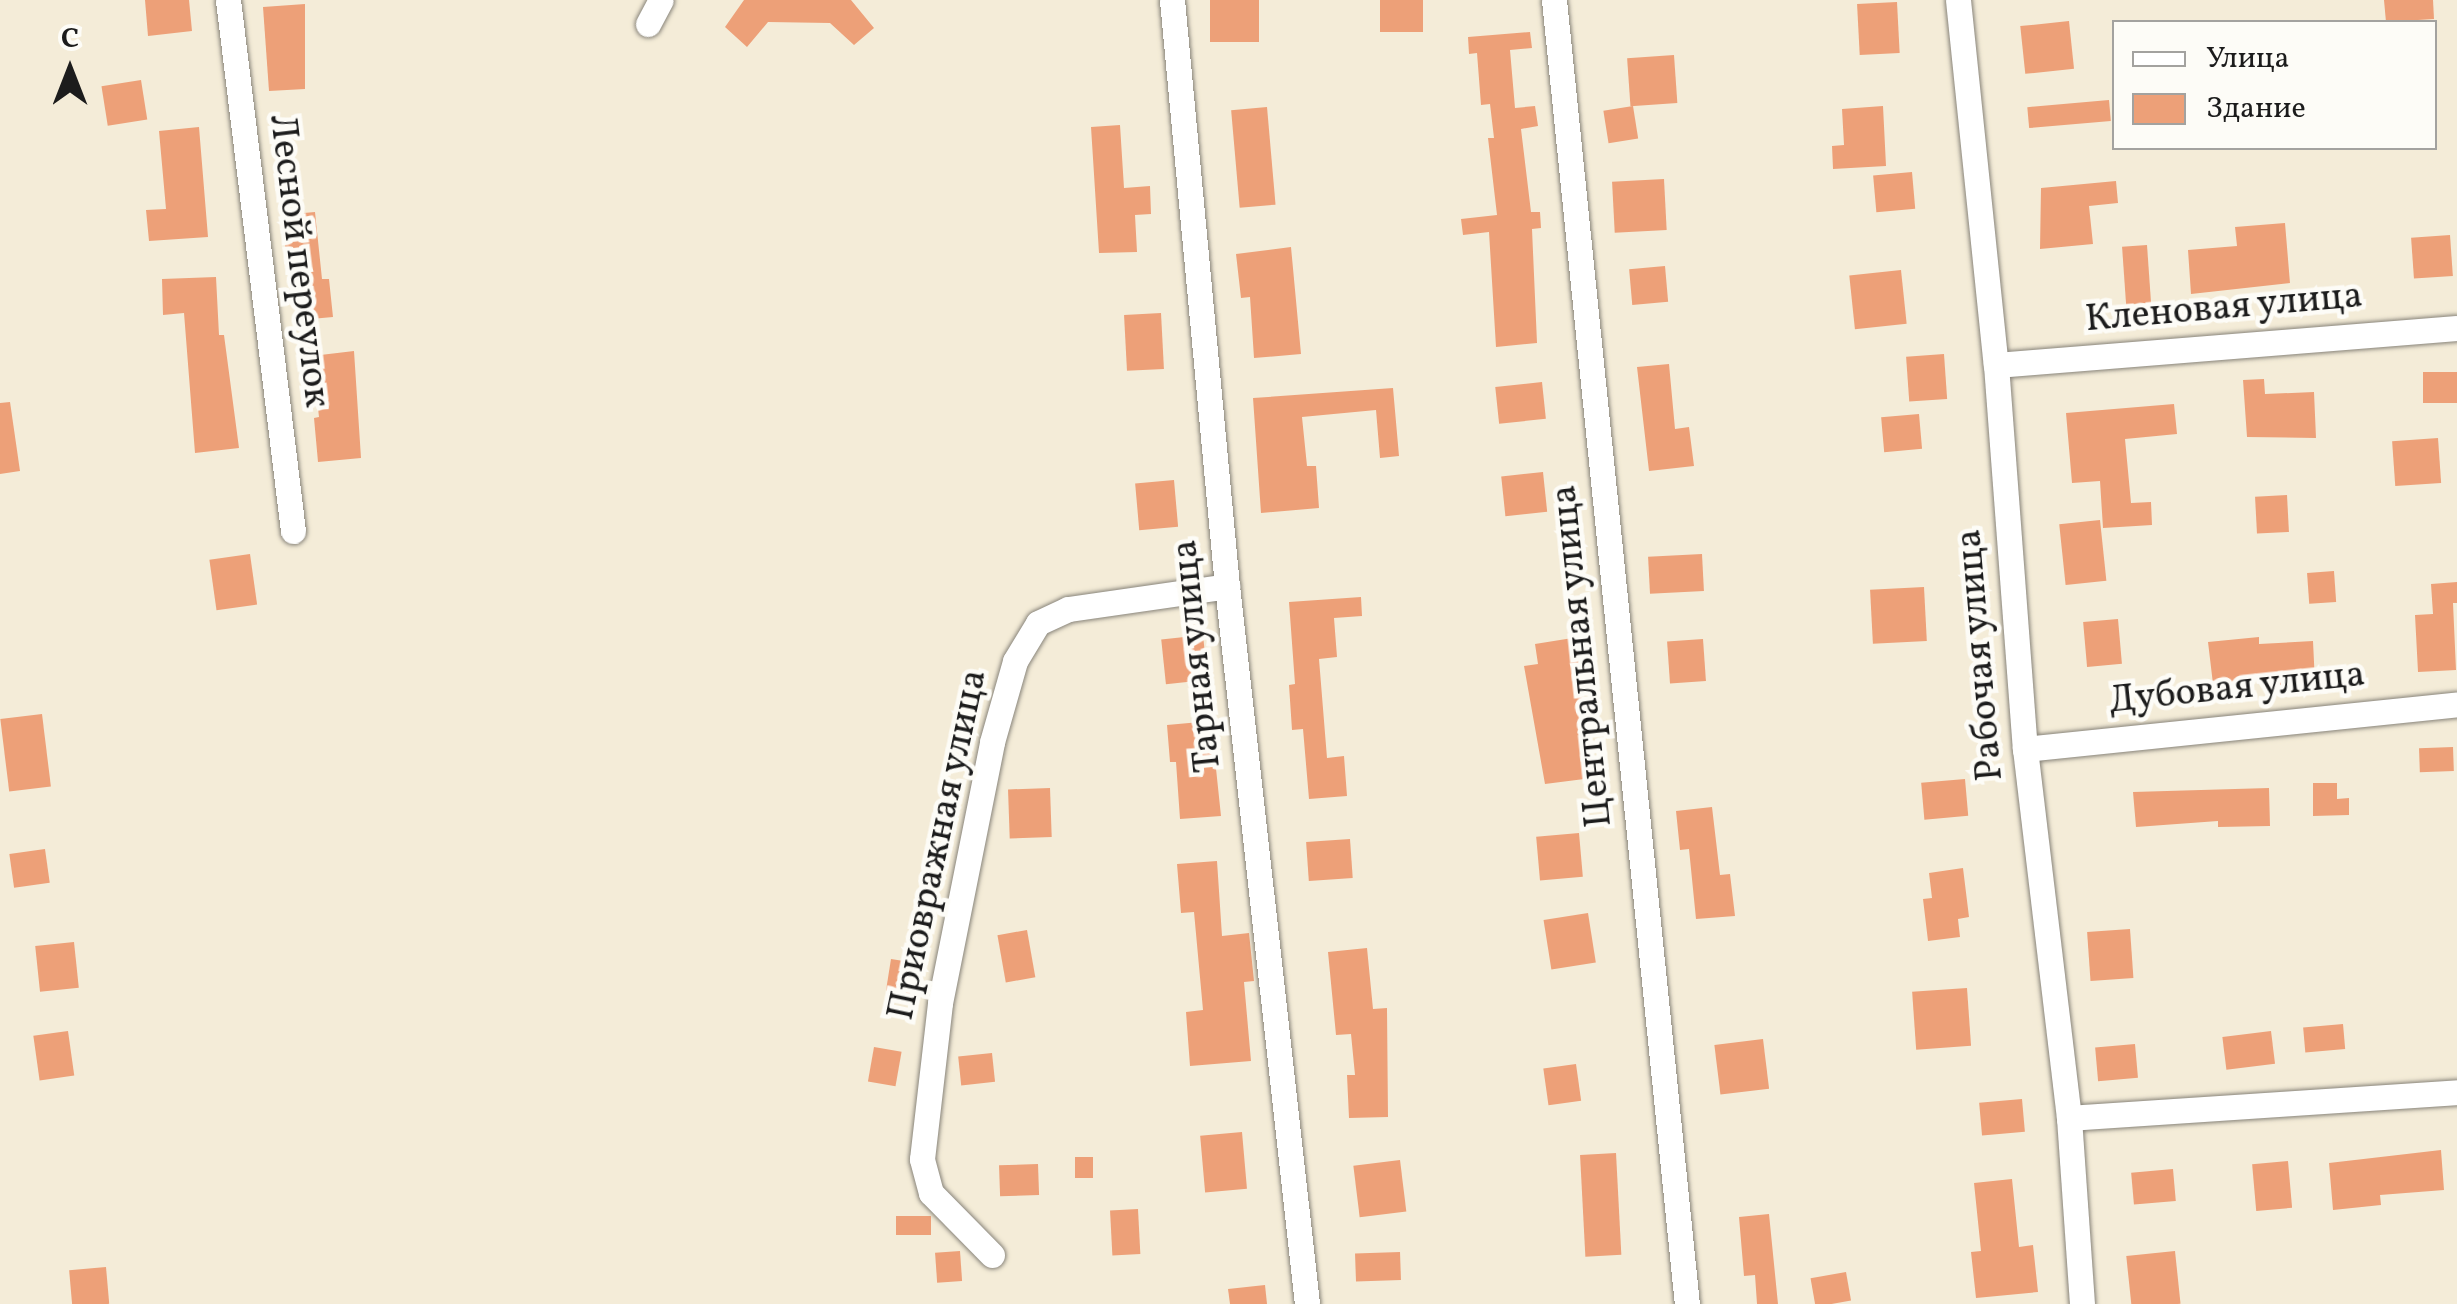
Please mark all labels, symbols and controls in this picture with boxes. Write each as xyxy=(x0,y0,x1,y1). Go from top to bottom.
north arrow xyxy=(20,20,120,120)
text: С xyxy=(61,20,79,59)
legend xyxy=(2112,20,2437,150)
text: Улица xyxy=(2206,38,2289,80)
text: Здание xyxy=(2206,88,2306,130)
street label: Лесной переулок xyxy=(257,112,339,410)
street label: Кленовая улица xyxy=(2083,274,2365,344)
street label: Центральная улица xyxy=(1542,482,1624,830)
street label: Рабочая улица xyxy=(1947,527,2015,783)
street label: Тарная улица xyxy=(1163,537,1233,775)
street label: Дубовая улица xyxy=(2106,653,2368,725)
street label: Приовражная улица xyxy=(879,665,999,1025)

